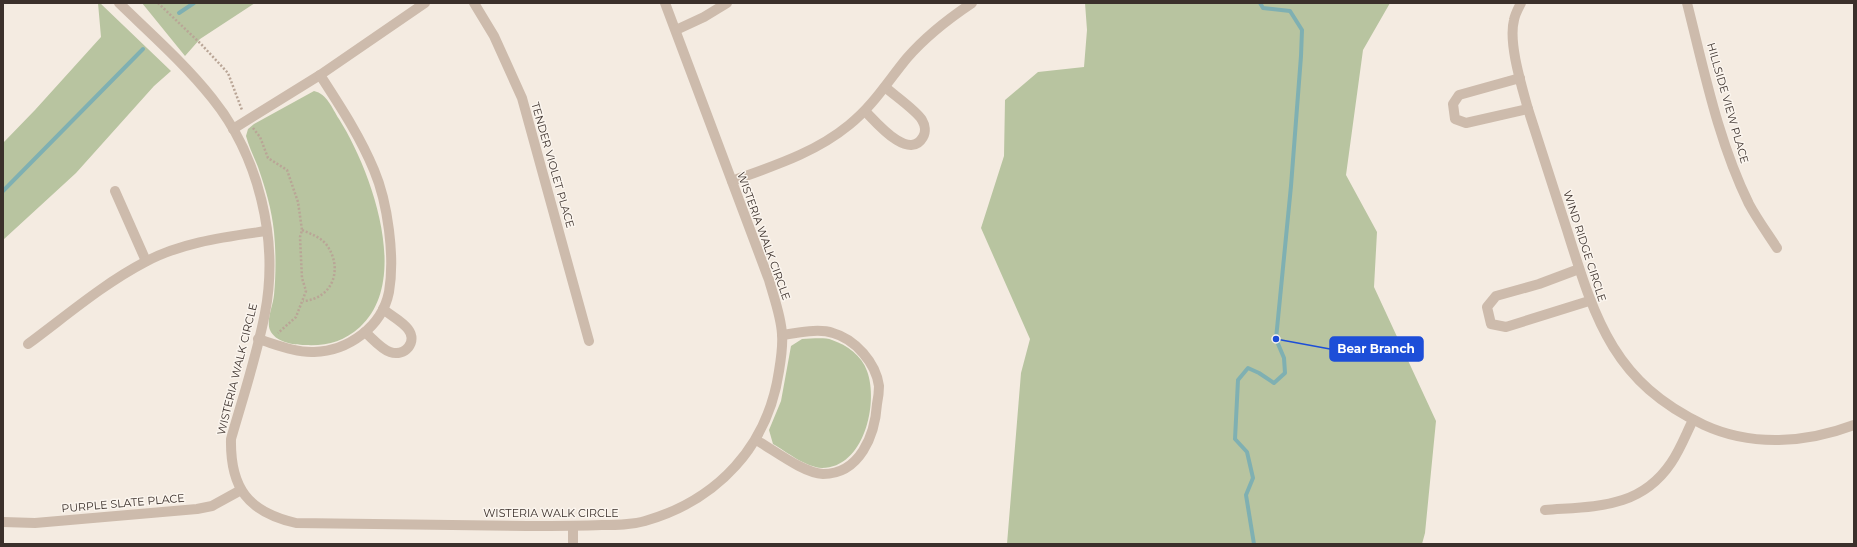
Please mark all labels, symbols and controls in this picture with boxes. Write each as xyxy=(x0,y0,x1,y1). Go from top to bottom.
street label: HILLSIDE VIEW PLACE xyxy=(1704,41,1752,165)
street label: TENDER VIOLET PLACE xyxy=(528,100,578,230)
street label: WISTERIA WALK CIRCLE xyxy=(734,170,794,302)
street label: WIND RIDGE CIRCLE xyxy=(1560,189,1610,303)
street label: WISTERIA WALK CIRCLE xyxy=(214,302,260,436)
callout: Bear Branch xyxy=(1330,337,1423,361)
text: Bear Branch xyxy=(1337,341,1415,356)
street label: PURPLE SLATE PLACE xyxy=(61,491,185,515)
street label: WISTERIA WALK CIRCLE xyxy=(483,506,619,520)

